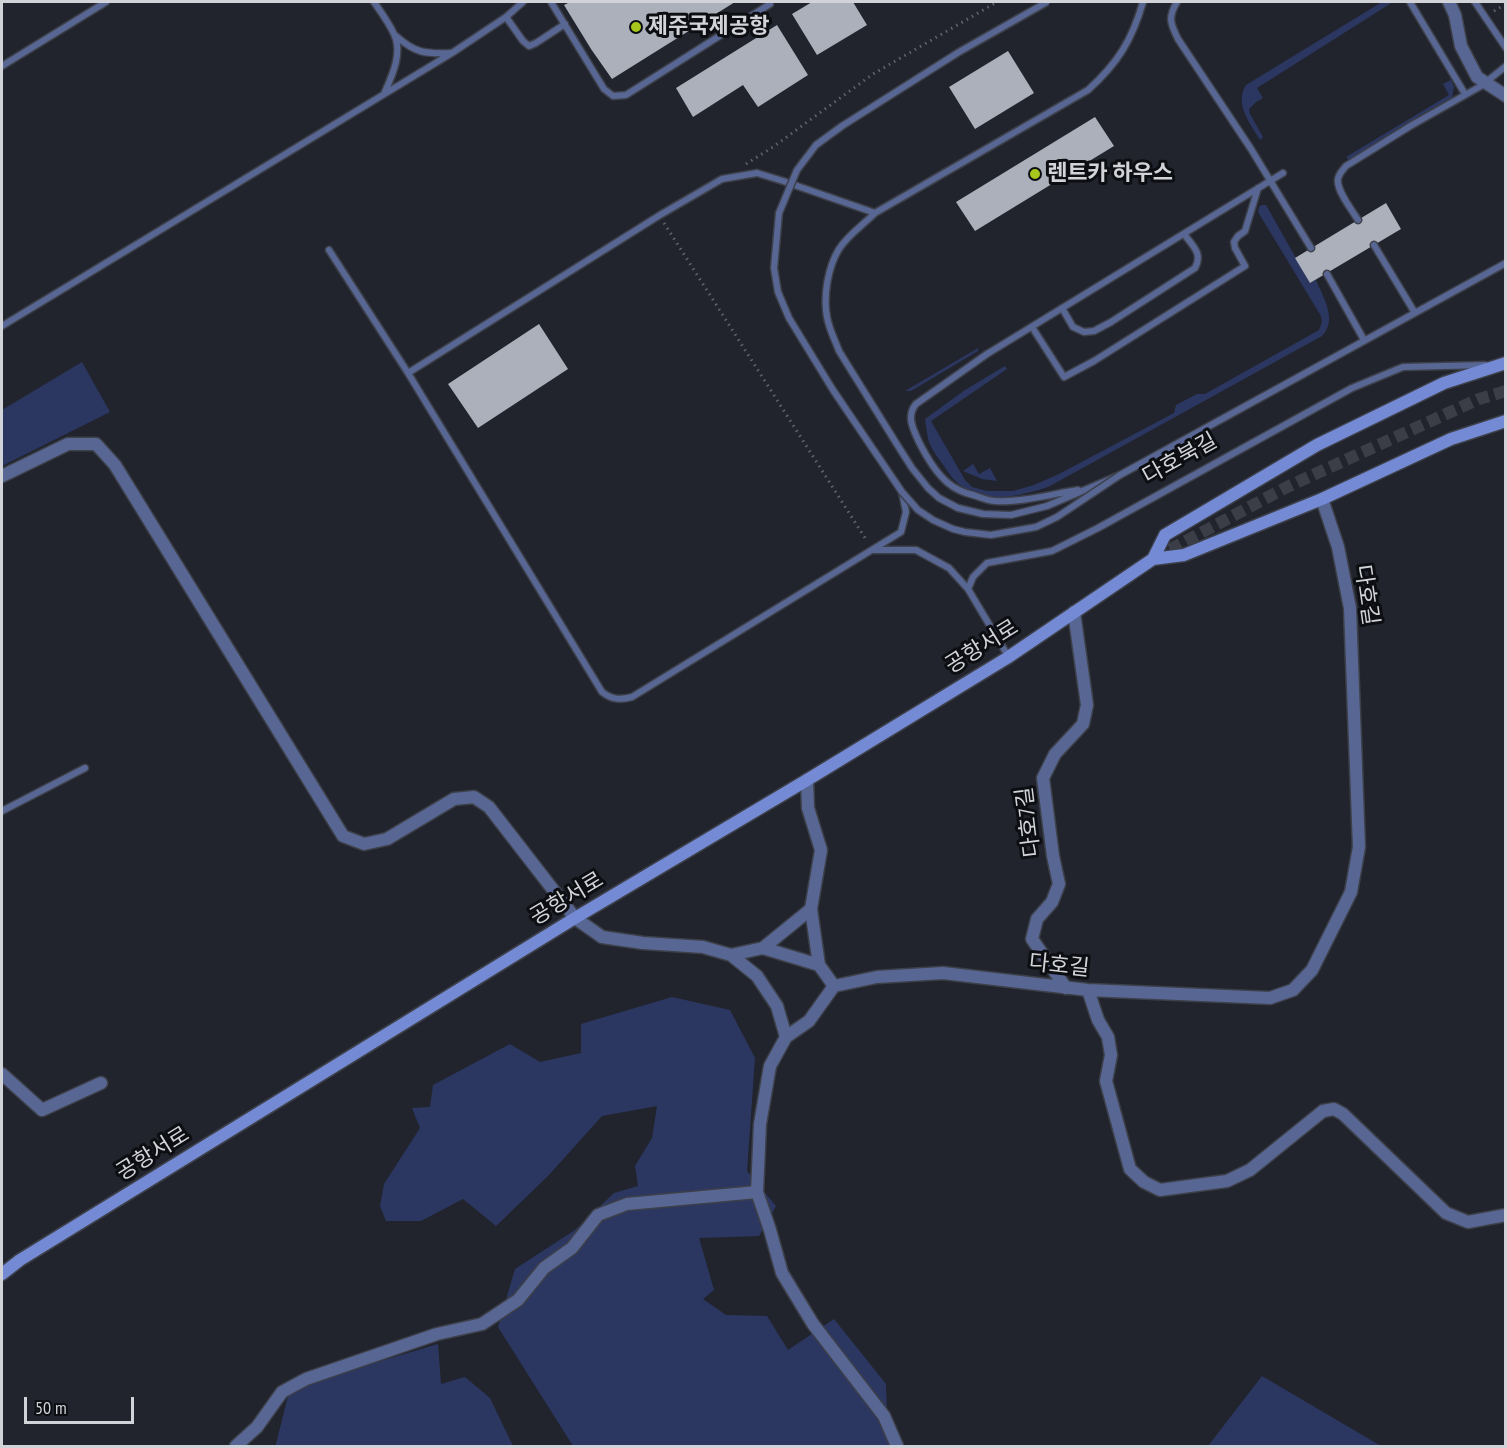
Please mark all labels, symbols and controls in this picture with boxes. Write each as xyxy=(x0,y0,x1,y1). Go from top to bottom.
place label: 제주국제공항 xyxy=(648,14,769,40)
marker: 제주국제공항 xyxy=(629,20,643,34)
place label: 렌트카 하우스 xyxy=(1047,161,1173,187)
marker: 렌트카 하우스 xyxy=(1028,167,1042,181)
street label: 다호북길 xyxy=(1138,428,1222,490)
street label: 다호길 xyxy=(1349,563,1383,627)
street label: 공항서로 xyxy=(941,614,1023,680)
street label: 다호7길 xyxy=(1012,785,1046,859)
street label: 공항서로 xyxy=(526,867,608,931)
street label: 다호길 xyxy=(1027,950,1091,982)
street label: 공항서로 xyxy=(112,1121,194,1187)
scale bar xyxy=(27,1385,136,1423)
text: 50 m xyxy=(35,1396,67,1419)

